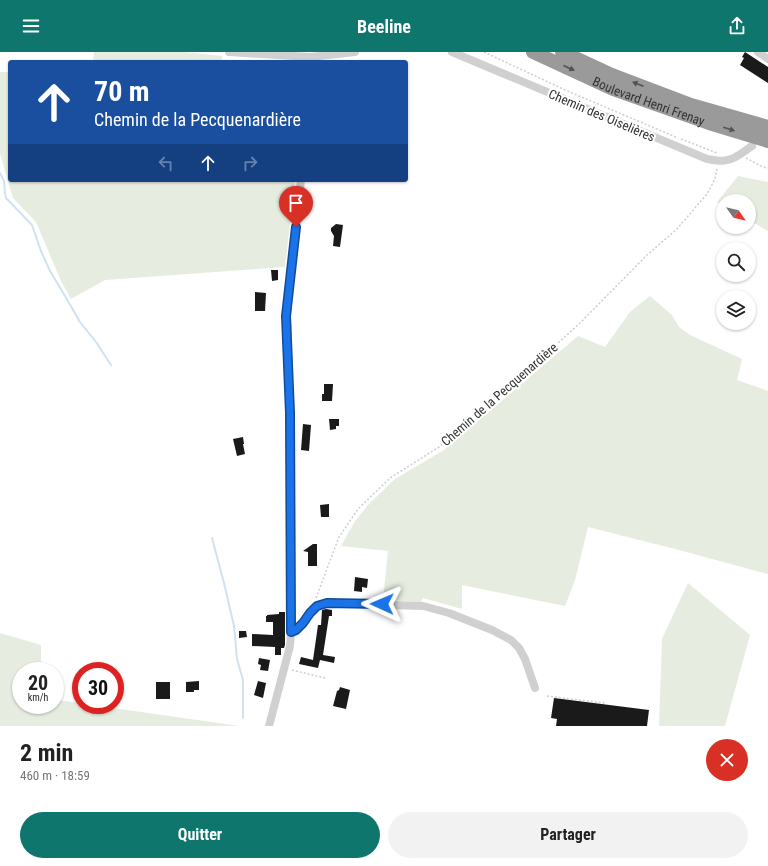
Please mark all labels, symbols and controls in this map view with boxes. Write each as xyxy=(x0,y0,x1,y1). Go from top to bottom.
icon: menu xyxy=(20,15,42,37)
icon: share xyxy=(726,15,748,37)
text: Beeline xyxy=(357,16,411,37)
one-way arrow xyxy=(563,65,574,71)
street label: Boulevard Henri Frenay xyxy=(590,74,707,129)
text: 70 m xyxy=(94,75,150,108)
icon: ahead xyxy=(28,76,80,128)
one-way arrow xyxy=(632,81,644,87)
street label: Chemin des Oiselières xyxy=(546,86,657,145)
text: Chemin de la Pecquenardière xyxy=(94,109,301,130)
one-way arrow xyxy=(724,126,736,132)
icon: left xyxy=(155,152,177,174)
icon: ahead xyxy=(197,152,219,174)
icon: right xyxy=(239,152,261,174)
pin xyxy=(279,186,313,227)
icon: arrive xyxy=(285,192,307,214)
north arrow xyxy=(716,194,756,234)
map controls xyxy=(716,194,756,330)
button: search xyxy=(716,242,756,282)
button: layers xyxy=(716,290,756,330)
street label: Chemin de la Pecquenardière xyxy=(438,340,561,449)
position arrow xyxy=(361,583,403,625)
speed limit sign: 30 xyxy=(72,662,124,714)
text: 20 xyxy=(28,671,48,695)
text: km/h xyxy=(28,692,48,703)
text: 2 min xyxy=(20,739,73,767)
button: close xyxy=(706,739,748,781)
text: 460 m · 18:59 xyxy=(20,768,90,783)
button: Quitter xyxy=(20,812,380,858)
button: Partager xyxy=(388,812,748,858)

